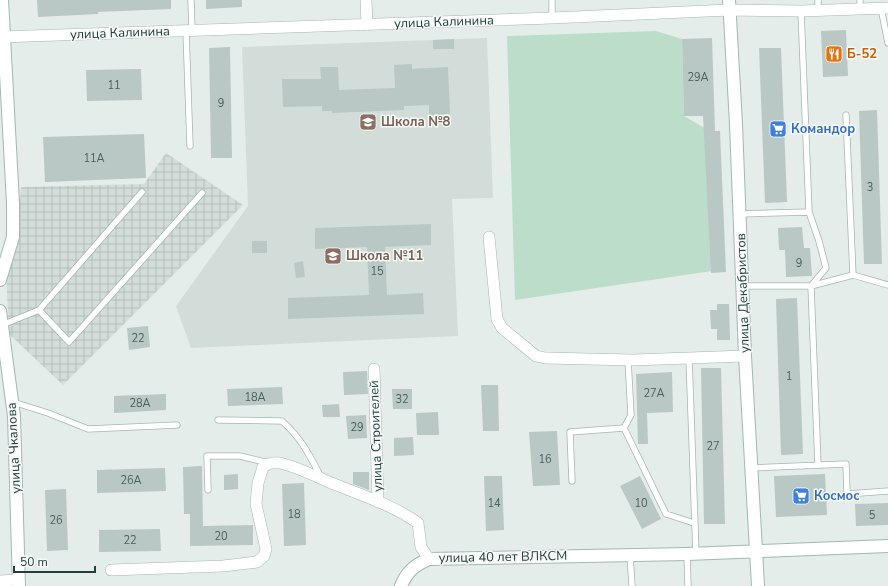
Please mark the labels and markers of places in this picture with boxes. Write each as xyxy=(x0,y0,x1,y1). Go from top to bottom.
restaurant icon: Б-52 xyxy=(824,44,844,64)
place label: Б-52 xyxy=(847,45,877,63)
school or university icon: Школа №8 xyxy=(358,112,378,132)
place label: Школа №8 xyxy=(381,113,451,131)
supermarket icon: Командор xyxy=(768,119,788,139)
place label: Командор xyxy=(791,120,855,138)
school or university icon: Школа №11 xyxy=(323,246,343,266)
place label: Школа №11 xyxy=(346,247,423,265)
supermarket icon: Космос xyxy=(791,486,811,506)
place label: Космос xyxy=(814,487,860,505)

